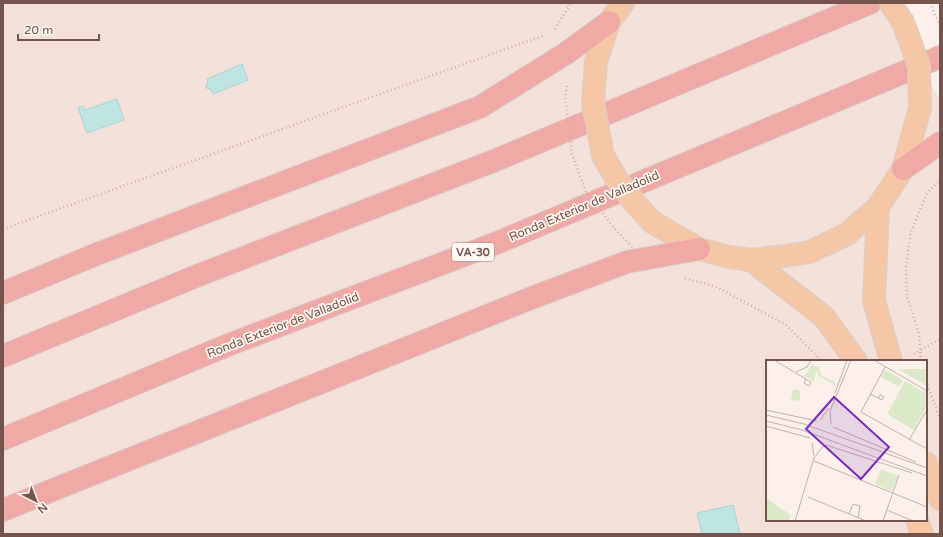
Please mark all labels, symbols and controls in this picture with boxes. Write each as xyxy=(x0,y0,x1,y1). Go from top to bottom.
scale bar xyxy=(18,16,99,42)
text: 20 m xyxy=(24,23,53,37)
street label: Ronda Exterior de Valladolid xyxy=(507,168,661,244)
road number: VA-30 xyxy=(452,243,494,261)
street label: Ronda Exterior de Valladolid xyxy=(205,289,361,361)
inset map xyxy=(766,360,927,521)
north arrow xyxy=(16,481,56,521)
text: N xyxy=(35,500,50,516)

